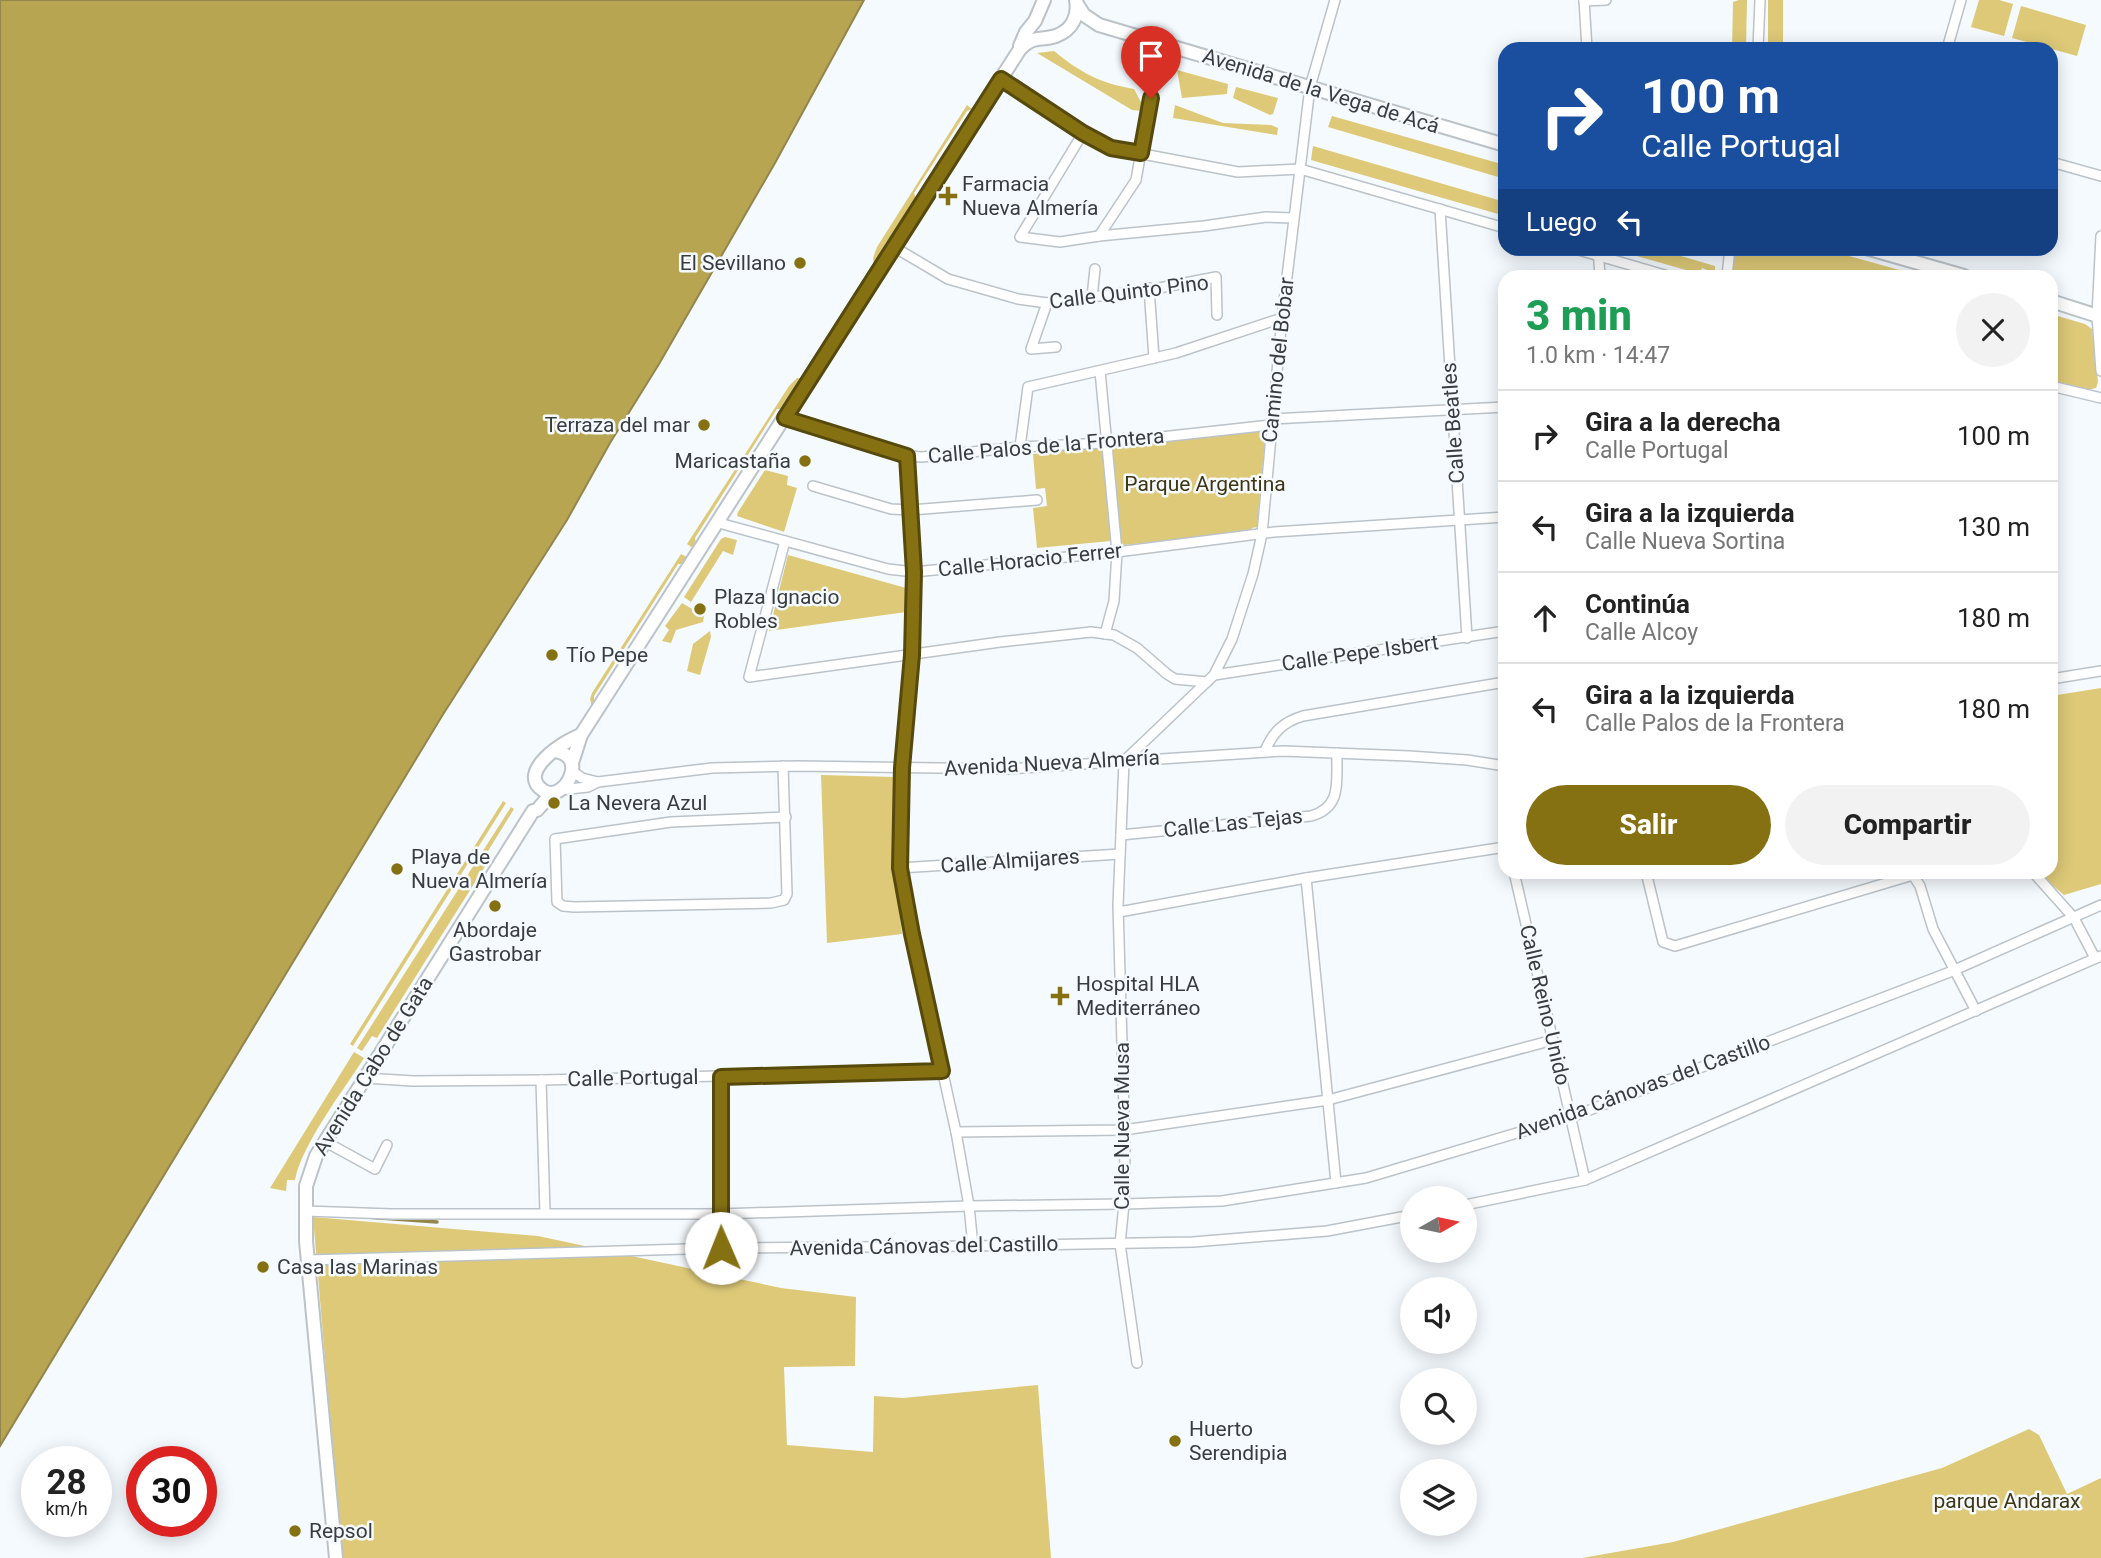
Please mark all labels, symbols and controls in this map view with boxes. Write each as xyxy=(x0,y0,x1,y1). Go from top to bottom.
pin xyxy=(1121,26,1181,98)
icon: arrive xyxy=(1132,37,1170,75)
street label: Avenida de la Vega de Acá xyxy=(1200,44,1442,138)
text: 100 m xyxy=(1641,68,1780,125)
icon: right xyxy=(1526,70,1617,161)
text: Calle Portugal xyxy=(1641,127,1841,165)
place label: Farmacia Nueva Almería xyxy=(962,172,1098,220)
marker: Farmacia Nueva Almería xyxy=(940,188,956,204)
icon: left xyxy=(1611,203,1649,241)
text: Luego xyxy=(1526,207,1597,237)
place label: El Sevillano xyxy=(680,251,786,275)
marker: El Sevillano xyxy=(792,255,808,271)
street label: Calle Quinto Pino xyxy=(1048,270,1210,314)
street label: Camino del Bobar xyxy=(1257,276,1299,444)
text: 3 min xyxy=(1526,291,1632,340)
button: close xyxy=(1956,293,2030,367)
text: 1.0 km · 14:47 xyxy=(1526,342,1670,369)
street label: Calle Beatles xyxy=(1437,362,1469,484)
text: Gira a la derecha xyxy=(1585,407,1781,437)
place label: Terraza del mar xyxy=(545,413,690,437)
marker: Terraza del mar xyxy=(696,417,712,433)
icon: right xyxy=(1526,417,1564,455)
text: 100 m xyxy=(1957,421,2030,451)
street label: Calle Palos de la Frontera xyxy=(927,424,1165,468)
text: Calle Portugal xyxy=(1585,437,1729,464)
place label: Maricastaña xyxy=(674,449,791,473)
marker: Maricastaña xyxy=(797,453,813,469)
park label: Parque Argentina xyxy=(1124,472,1286,496)
text: Gira a la izquierda xyxy=(1585,498,1795,528)
icon: left xyxy=(1526,508,1564,546)
text: 130 m xyxy=(1957,512,2030,542)
text: Calle Nueva Sortina xyxy=(1585,528,1785,555)
street label: Calle Horacio Ferrer xyxy=(937,538,1123,582)
place label: Plaza Ignacio Robles xyxy=(714,585,839,633)
text: Continúa xyxy=(1585,589,1690,619)
icon: ahead xyxy=(1526,599,1564,637)
marker: Plaza Ignacio Robles xyxy=(692,601,708,617)
text: 180 m xyxy=(1957,603,2030,633)
text: Calle Alcoy xyxy=(1585,619,1698,646)
street label: Calle Pepe Isbert xyxy=(1280,630,1440,676)
place label: Tío Pepe xyxy=(566,643,648,667)
marker: Tío Pepe xyxy=(544,647,560,663)
text: Gira a la izquierda xyxy=(1585,680,1795,710)
icon: left xyxy=(1526,690,1564,728)
text: 180 m xyxy=(1957,694,2030,724)
text: Calle Palos de la Frontera xyxy=(1585,710,1845,737)
street label: Avenida Nueva Almería xyxy=(944,745,1160,781)
button: Salir xyxy=(1526,785,1771,865)
button: Compartir xyxy=(1785,785,2030,865)
place label: La Nevera Azul xyxy=(568,791,707,815)
marker: La Nevera Azul xyxy=(546,795,562,811)
street label: Calle Las Tejas xyxy=(1162,804,1304,842)
street label: Calle Almijares xyxy=(940,844,1080,878)
place label: Playa de Nueva Almería xyxy=(411,845,547,893)
marker: Playa de Nueva Almería xyxy=(389,861,405,877)
marker: Abordaje Gastrobar xyxy=(487,898,503,914)
place label: Abordaje Gastrobar xyxy=(449,918,541,966)
street label: Calle Reino Unido xyxy=(1515,923,1575,1087)
street label: Avenida Cabo de Gata xyxy=(308,972,438,1160)
place label: Hospital HLA Mediterráneo xyxy=(1076,972,1200,1020)
marker: Hospital HLA Mediterráneo xyxy=(1050,986,1070,1006)
street label: Avenida Cánovas del Castillo xyxy=(1513,1030,1773,1144)
street label: Calle Nueva Musa xyxy=(1110,1042,1134,1210)
street label: Calle Portugal xyxy=(567,1065,699,1091)
north arrow xyxy=(1400,1186,1477,1264)
map controls xyxy=(1400,1186,1477,1536)
position arrow xyxy=(684,1211,758,1285)
street label: Avenida Cánovas del Castillo xyxy=(789,1232,1059,1260)
place label: Casa las Marinas xyxy=(277,1255,438,1279)
marker: Casa las Marinas xyxy=(255,1259,271,1275)
button: sound xyxy=(1400,1277,1477,1354)
button: search xyxy=(1400,1368,1477,1445)
place label: Huerto Serendipia xyxy=(1189,1417,1288,1465)
marker: Huerto Serendipia xyxy=(1167,1433,1183,1449)
speed limit sign: 30 xyxy=(126,1446,217,1537)
button: layers xyxy=(1400,1459,1477,1536)
text: 28 xyxy=(46,1462,87,1503)
park label: parque Andarax xyxy=(1933,1489,2081,1513)
text: km/h xyxy=(45,1498,88,1519)
place label: Repsol xyxy=(309,1519,373,1543)
marker: Repsol xyxy=(287,1523,303,1539)

